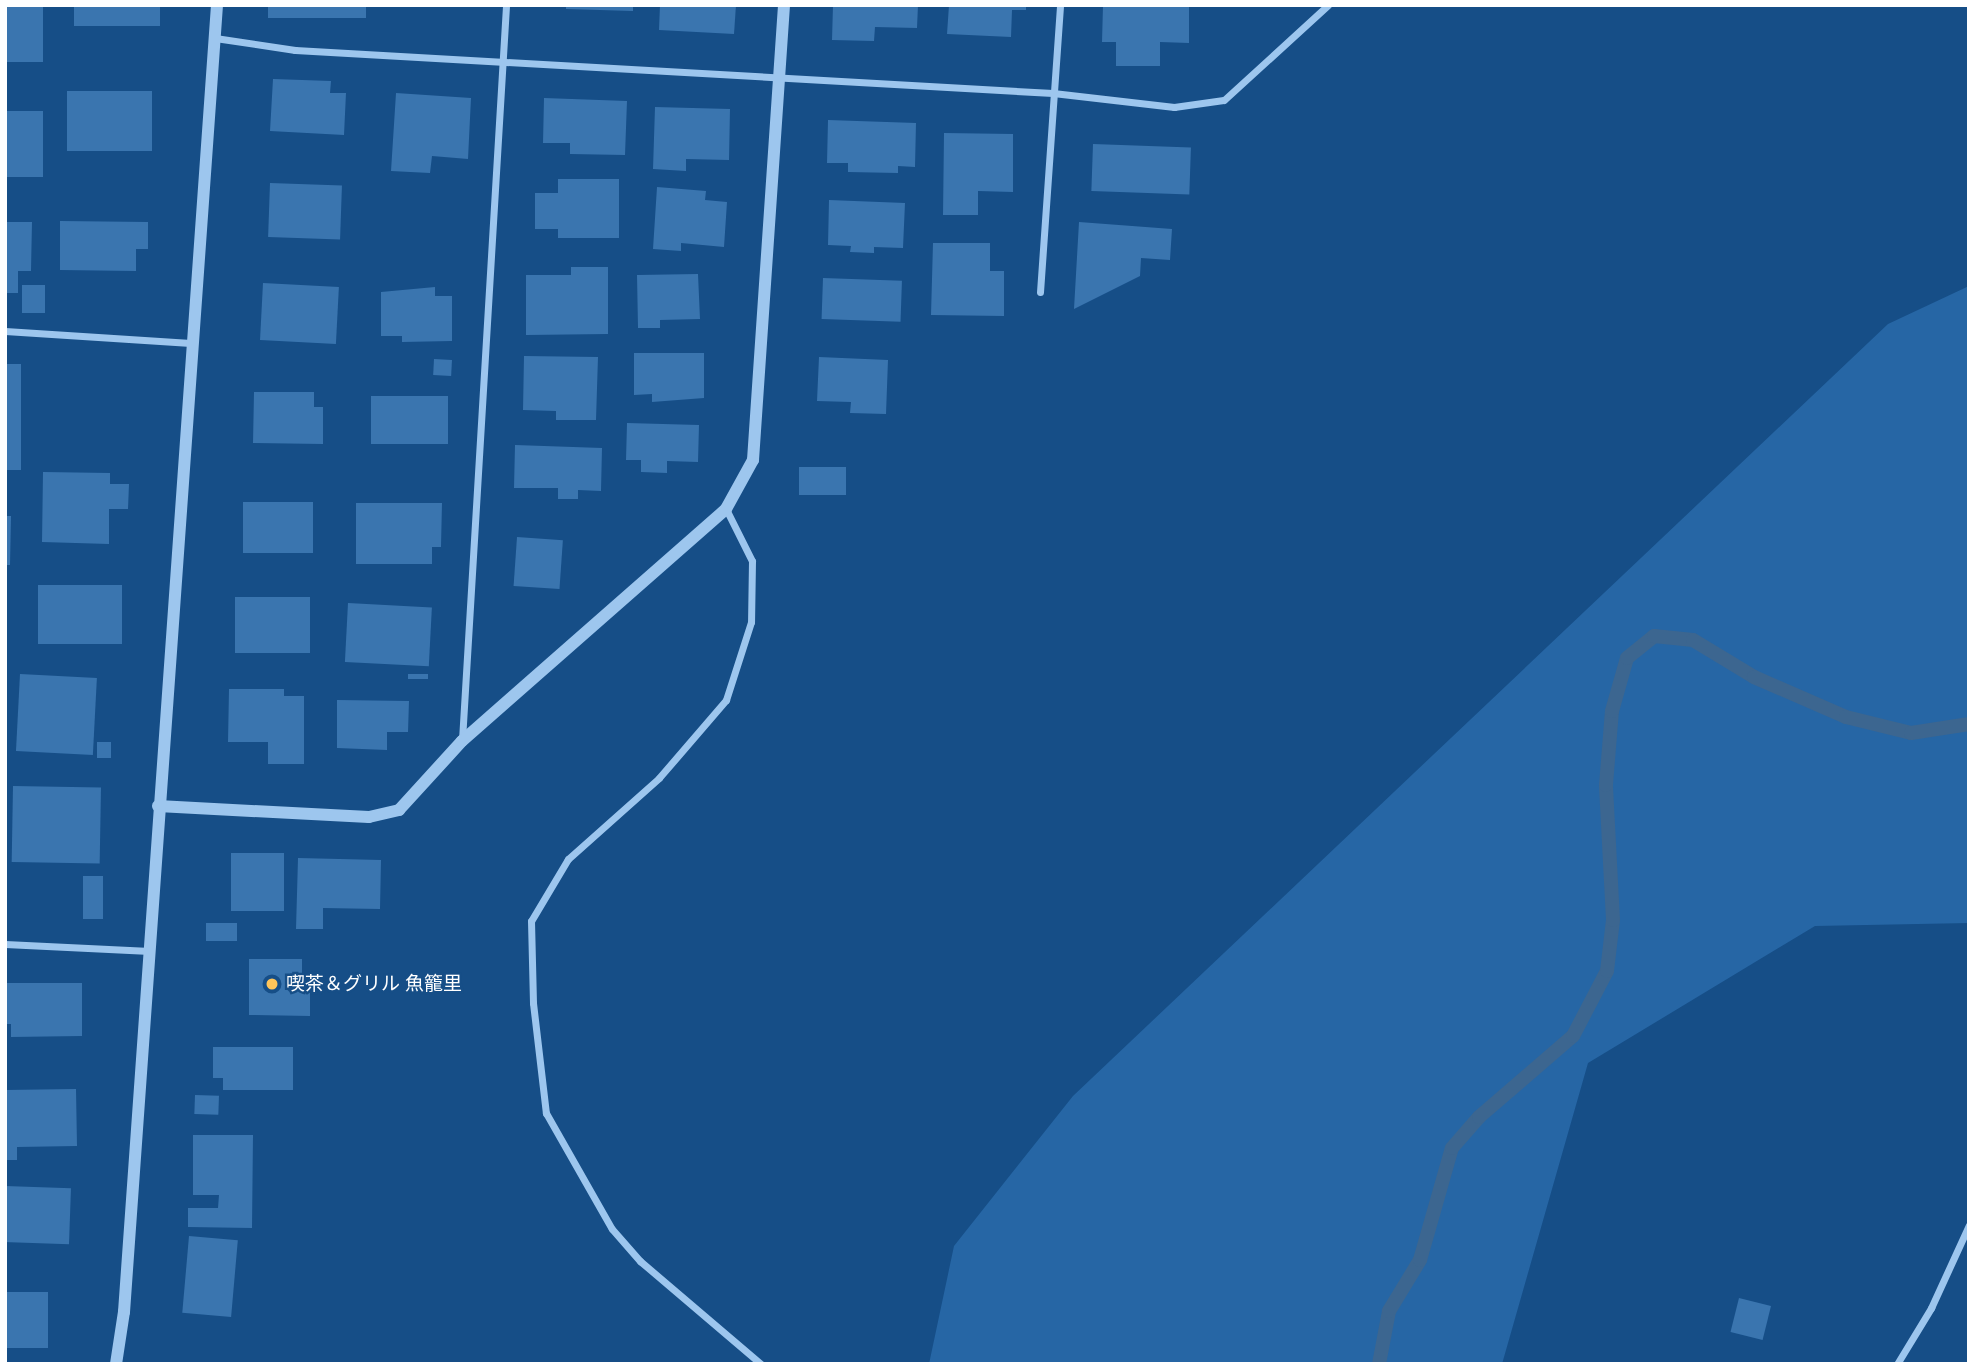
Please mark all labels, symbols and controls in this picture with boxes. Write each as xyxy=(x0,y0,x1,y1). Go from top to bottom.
place label: 喫茶＆グリル 魚籠里 xyxy=(286,973,462,995)
marker: 喫茶＆グリル 魚籠里 xyxy=(264,976,280,992)

